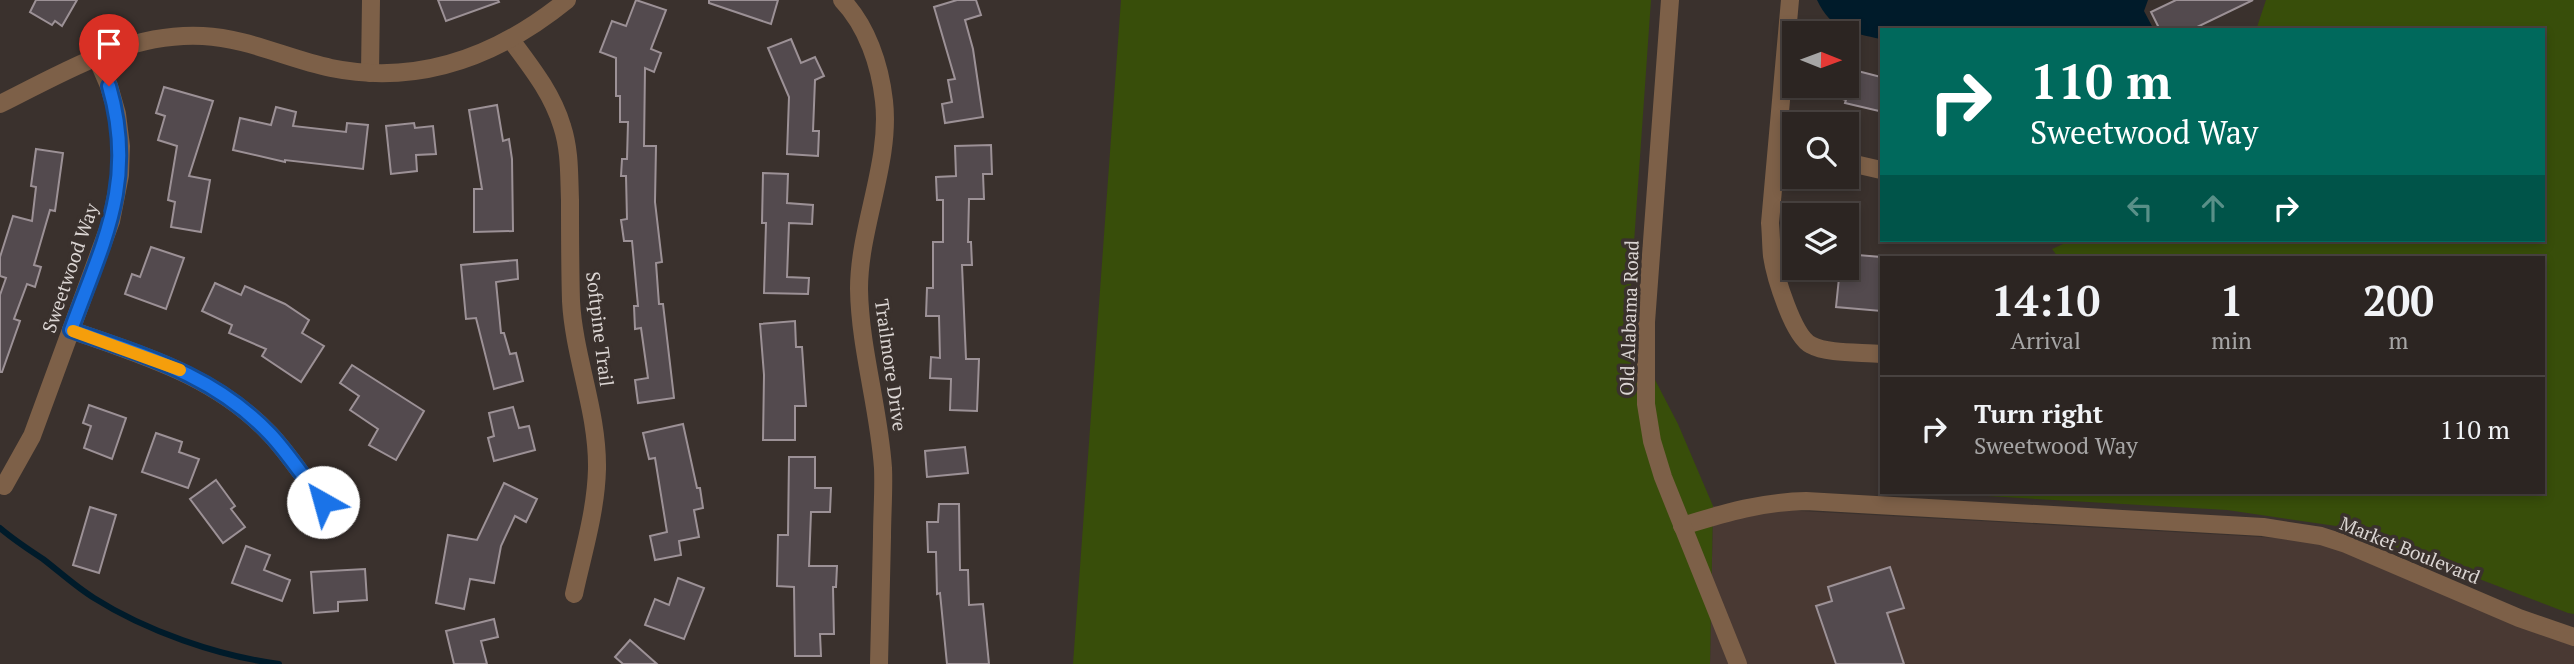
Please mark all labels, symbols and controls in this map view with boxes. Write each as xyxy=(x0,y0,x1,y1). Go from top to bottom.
pin xyxy=(79,14,139,86)
north arrow xyxy=(1782,21,1858,98)
map controls xyxy=(1782,21,1859,280)
icon: arrive xyxy=(90,25,128,63)
text: 110 m xyxy=(2030,48,2172,113)
icon: right xyxy=(1915,56,2006,147)
text: Sweetwood Way xyxy=(2030,111,2258,153)
button: search xyxy=(1782,112,1859,189)
icon: left xyxy=(2121,189,2159,227)
icon: ahead xyxy=(2194,189,2232,227)
icon: right xyxy=(2267,189,2305,227)
street label: Sweetwood Way xyxy=(36,199,104,336)
button: layers xyxy=(1782,203,1859,280)
street label: Old Alabama Road xyxy=(1613,239,1644,396)
street label: Softpine Trail xyxy=(581,270,620,388)
text: 14:10 xyxy=(1991,272,2100,328)
text: 1 xyxy=(2220,272,2243,328)
text: 200 xyxy=(2363,272,2434,328)
street label: Trailmore Drive xyxy=(870,297,913,433)
text: Arrival xyxy=(2010,325,2081,356)
text: min xyxy=(2211,325,2252,356)
text: m xyxy=(2388,325,2408,356)
text: Turn right xyxy=(1974,396,2103,430)
icon: right xyxy=(1915,410,1953,448)
text: 110 m xyxy=(2440,412,2510,446)
text: Sweetwood Way xyxy=(1974,430,2138,461)
position arrow xyxy=(286,465,360,539)
street label: Market Boulevard xyxy=(2336,510,2484,589)

